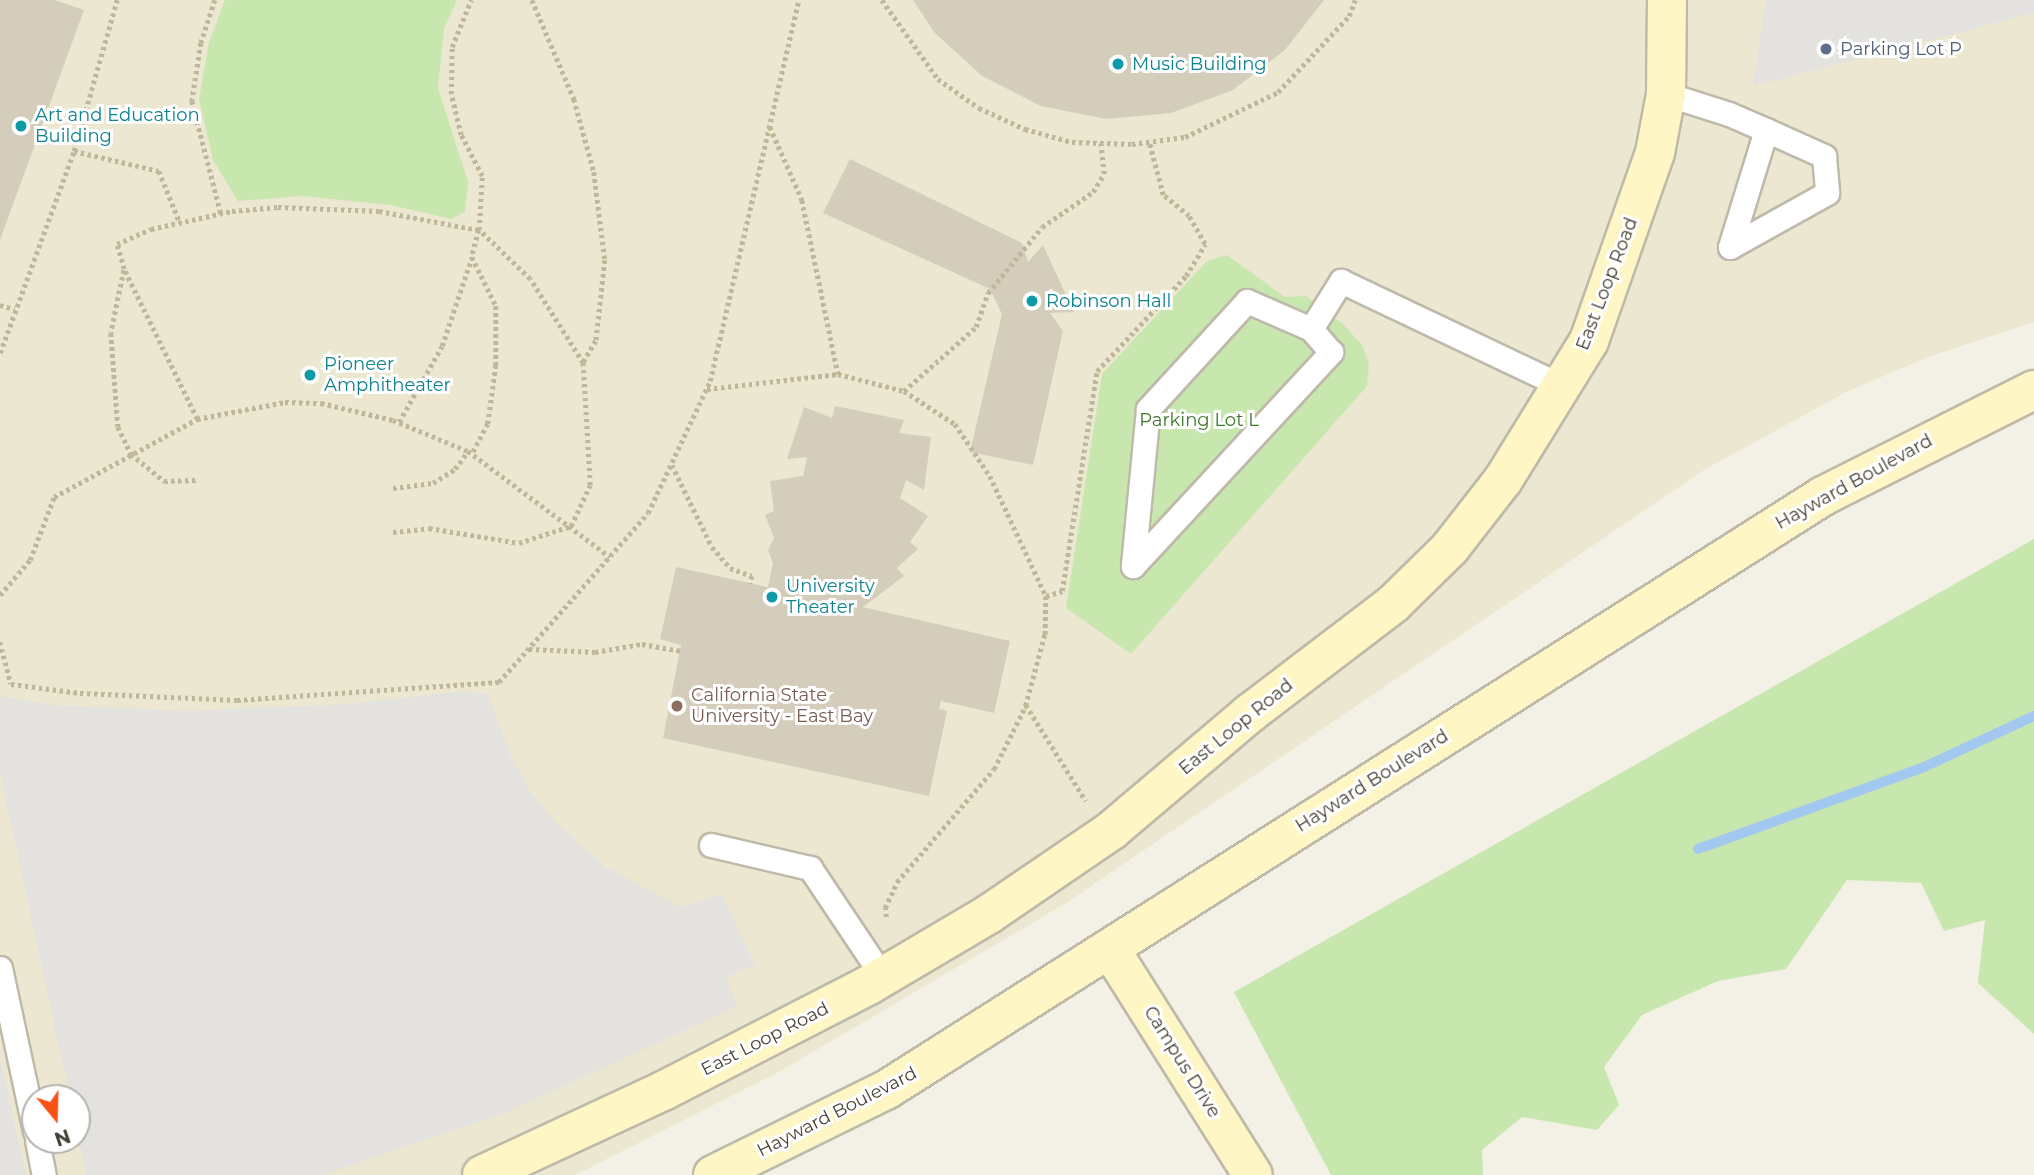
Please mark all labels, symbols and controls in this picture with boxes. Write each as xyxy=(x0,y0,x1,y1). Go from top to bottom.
place label: Parking Lot P xyxy=(1840,38,1962,60)
marker: Parking Lot P xyxy=(1818,41,1834,57)
place label: Music Building xyxy=(1132,53,1267,75)
marker: Music Building xyxy=(1110,56,1126,72)
place label: Art and Education Building xyxy=(35,105,200,148)
marker: Art and Education Building xyxy=(13,118,29,134)
street label: East Loop Road xyxy=(1572,215,1642,353)
place label: Robinson Hall xyxy=(1046,290,1171,312)
marker: Robinson Hall xyxy=(1024,293,1040,309)
place label: Pioneer Amphitheater xyxy=(324,354,451,396)
marker: Pioneer Amphitheater xyxy=(302,367,318,383)
park label: Parking Lot L xyxy=(1139,409,1259,431)
street label: Hayward Boulevard xyxy=(1772,430,1936,534)
place label: University Theater xyxy=(786,576,875,618)
marker: University Theater xyxy=(764,589,780,605)
street label: East Loop Road xyxy=(1175,674,1297,780)
place label: California State University - East Bay xyxy=(691,685,873,728)
marker: California State University - East Bay xyxy=(669,698,685,714)
street label: Hayward Boulevard xyxy=(1292,725,1452,837)
street label: East Loop Road xyxy=(698,998,832,1080)
street label: Campus Drive xyxy=(1139,1002,1225,1122)
street label: Hayward Boulevard xyxy=(754,1062,920,1162)
north arrow xyxy=(21,1084,91,1154)
text: N xyxy=(51,1124,73,1151)

